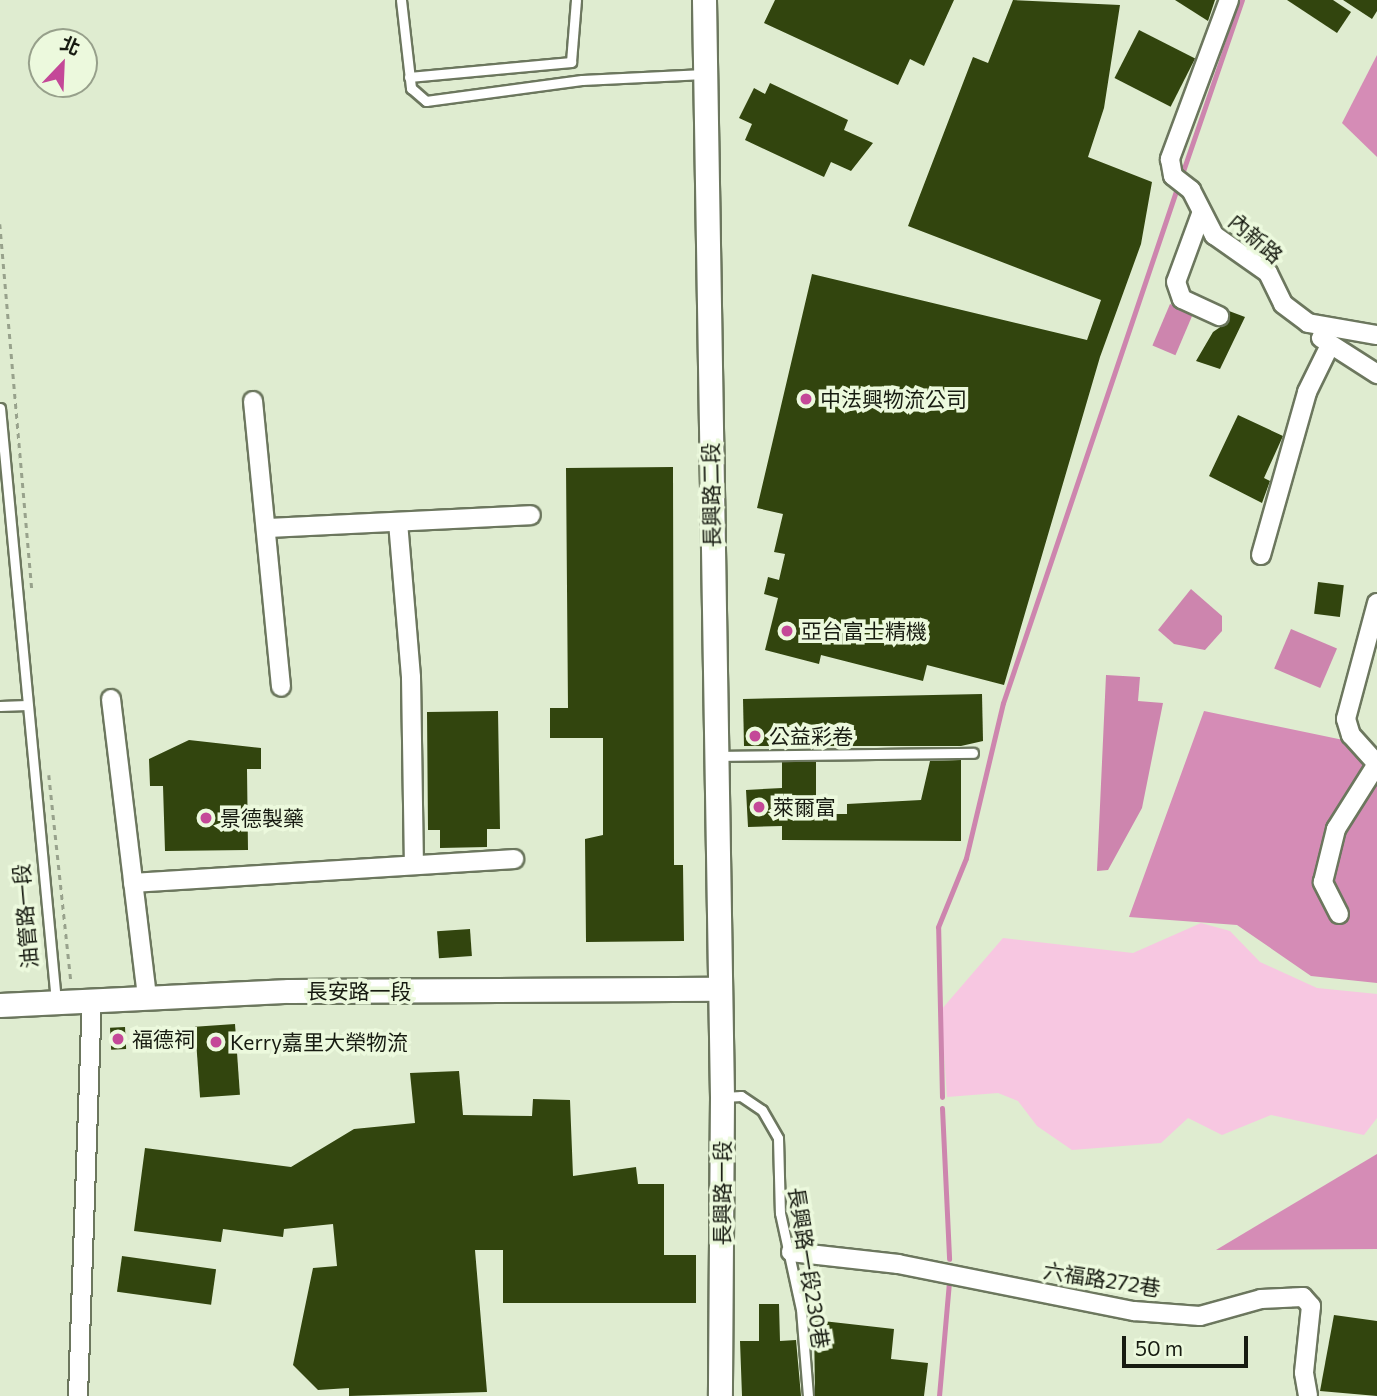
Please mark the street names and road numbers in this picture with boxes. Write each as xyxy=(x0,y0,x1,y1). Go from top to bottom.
street label: 內新路 xyxy=(1224,208,1288,268)
street label: 長興路二段 xyxy=(697,442,725,548)
street label: 油管路一段 xyxy=(8,863,42,969)
street label: 長安路一段 xyxy=(307,978,411,1004)
street label: 長興路一段 xyxy=(709,1141,735,1245)
street label: 長興路一段230巷 xyxy=(784,1185,834,1351)
street label: 六福路272巷 xyxy=(1042,1257,1162,1301)

